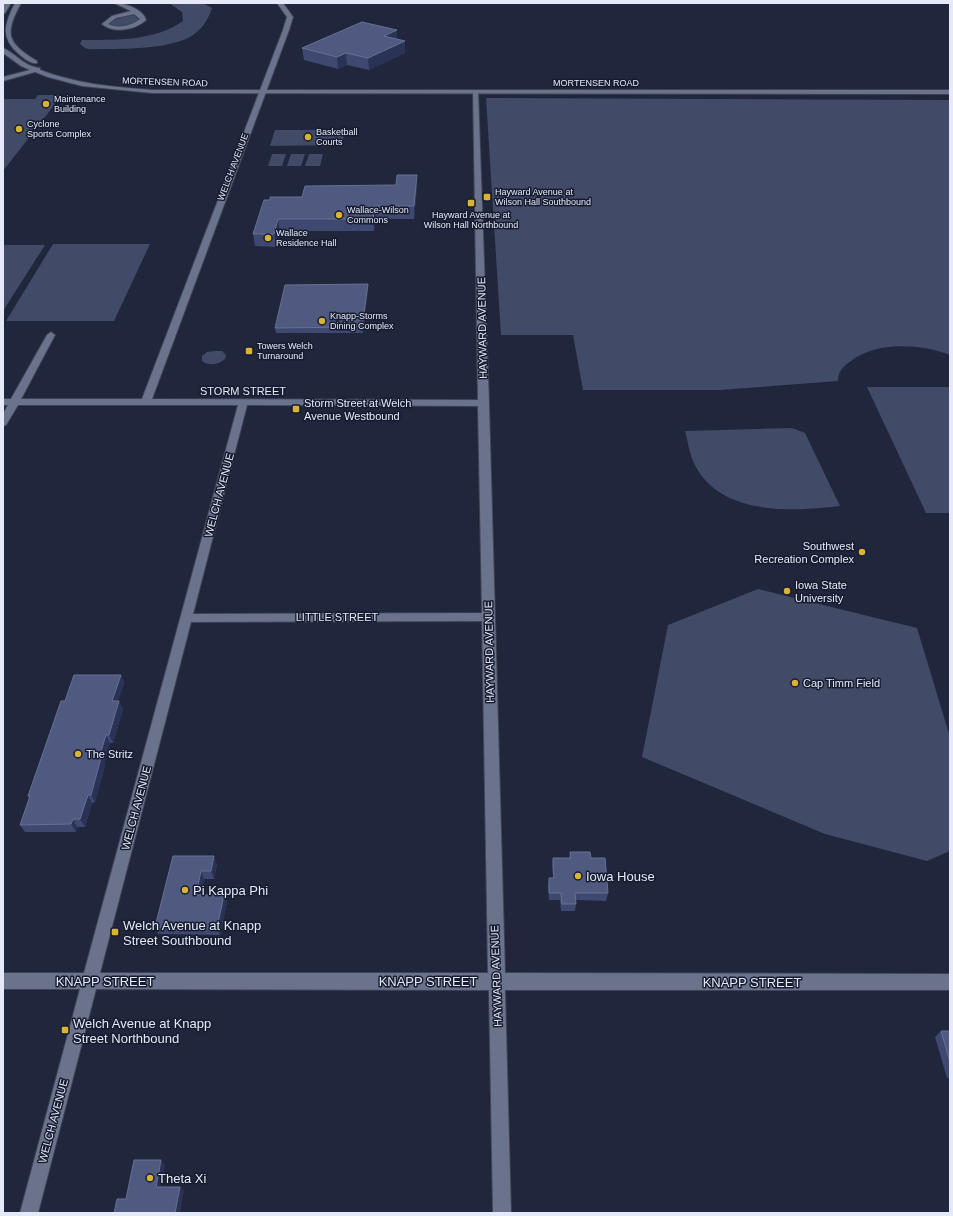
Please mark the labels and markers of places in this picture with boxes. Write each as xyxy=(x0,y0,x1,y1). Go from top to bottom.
place label: Maintenance Building xyxy=(54,94,106,114)
marker: Maintenance Building xyxy=(41,99,51,109)
place label: Cyclone Sports Complex xyxy=(27,119,92,139)
marker: Cyclone Sports Complex xyxy=(14,124,24,134)
place label: Basketball Courts xyxy=(316,127,358,147)
marker: Basketball Courts xyxy=(303,132,313,142)
place label: Hayward Avenue at Wilson Hall Southbound xyxy=(495,187,591,207)
marker: Hayward Avenue at Wilson Hall Southbound xyxy=(482,192,492,202)
marker: Hayward Avenue at Wilson Hall Northbound xyxy=(466,198,476,208)
place label: Wallace-Wilson Commons xyxy=(347,205,409,225)
marker: Wallace-Wilson Commons xyxy=(334,210,344,220)
place label: Hayward Avenue at Wilson Hall Northbound xyxy=(424,210,518,230)
place label: Wallace Residence Hall xyxy=(276,228,337,248)
marker: Wallace Residence Hall xyxy=(263,233,273,243)
place label: Knapp-Storms Dining Complex xyxy=(330,311,394,331)
marker: Knapp-Storms Dining Complex xyxy=(317,316,327,326)
place label: Towers Welch Turnaround xyxy=(257,341,313,361)
marker: Towers Welch Turnaround xyxy=(244,346,254,356)
place label: Storm Street at Welch Avenue Westbound xyxy=(304,397,411,422)
marker: Storm Street at Welch Avenue Westbound xyxy=(291,404,301,414)
place label: Southwest Recreation Complex xyxy=(754,540,854,565)
marker: Southwest Recreation Complex xyxy=(857,547,867,557)
place label: Iowa State University xyxy=(795,579,847,604)
marker: Iowa State University xyxy=(782,586,792,596)
place label: Cap Timm Field xyxy=(803,677,880,689)
marker: Cap Timm Field xyxy=(790,678,800,688)
place label: The Stritz xyxy=(86,748,133,760)
marker: The Stritz xyxy=(73,749,83,759)
place label: Iowa House xyxy=(586,869,655,884)
marker: Iowa House xyxy=(573,871,583,881)
place label: Pi Kappa Phi xyxy=(193,883,268,898)
marker: Pi Kappa Phi xyxy=(180,885,190,895)
place label: Welch Avenue at Knapp Street Southbound xyxy=(123,918,261,948)
marker: Welch Avenue at Knapp Street Southbound xyxy=(110,927,120,937)
place label: Welch Avenue at Knapp Street Northbound xyxy=(73,1016,211,1046)
marker: Welch Avenue at Knapp Street Northbound xyxy=(60,1025,70,1035)
place label: Theta Xi xyxy=(158,1171,207,1186)
marker: Theta Xi xyxy=(145,1173,155,1183)

